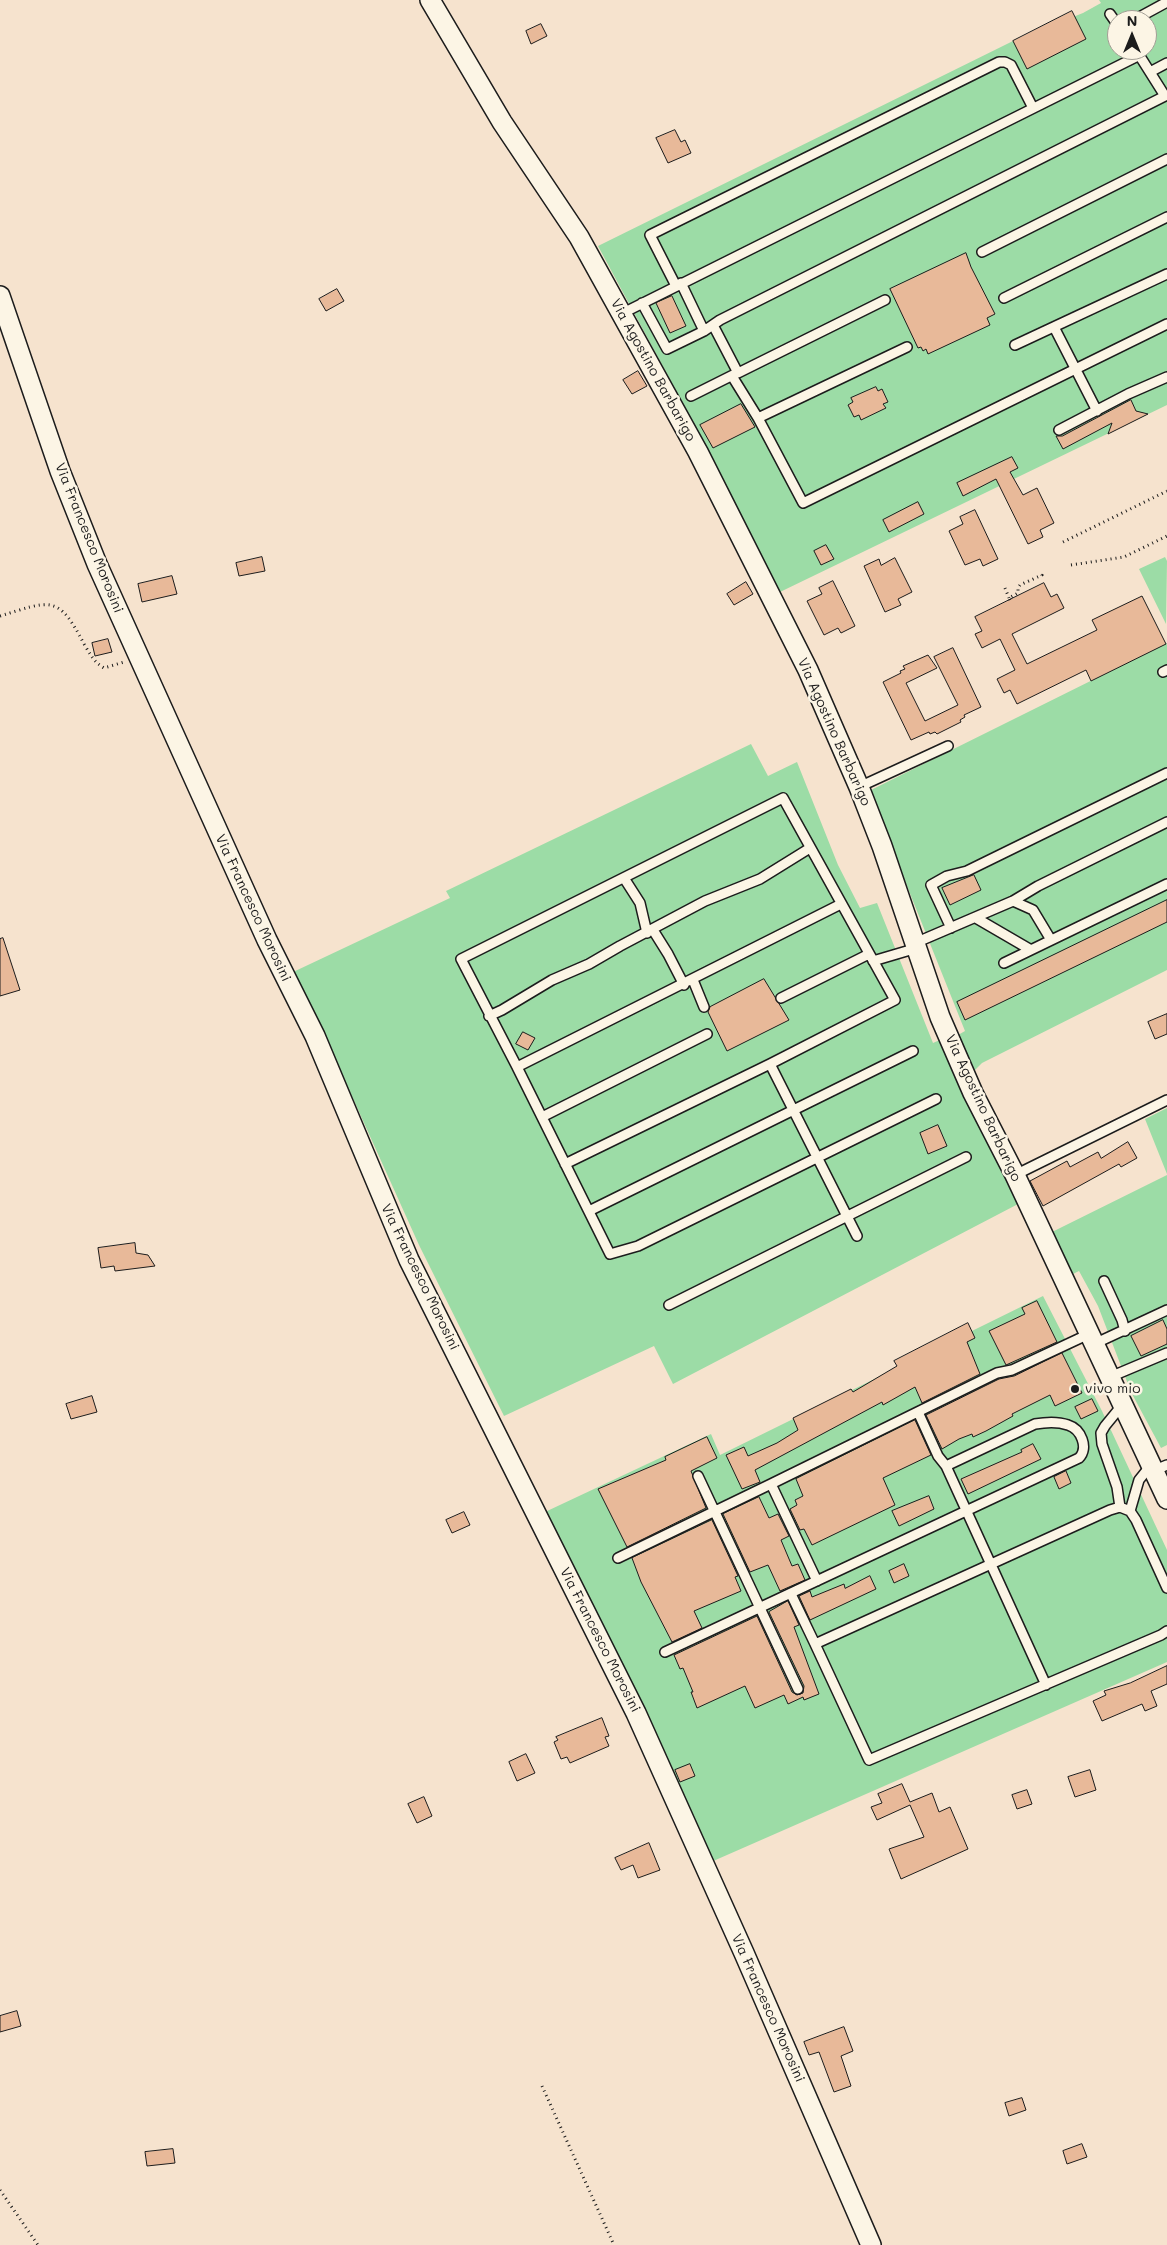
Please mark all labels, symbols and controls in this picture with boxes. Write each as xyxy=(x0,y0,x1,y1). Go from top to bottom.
north arrow xyxy=(1107,10,1157,60)
text: N xyxy=(1127,11,1137,30)
street label: Via Agostino Barbarigo xyxy=(607,296,699,444)
street label: Via Francesco Morosini xyxy=(51,460,127,616)
street label: Via Agostino Barbarigo xyxy=(794,655,874,809)
street label: Via Francesco Morosini xyxy=(211,832,295,984)
street label: Via Agostino Barbarigo xyxy=(942,1032,1024,1184)
street label: Via Francesco Morosini xyxy=(377,1201,463,1353)
place label: vivo mio xyxy=(1085,1381,1141,1397)
marker: vivo mio xyxy=(1069,1383,1081,1395)
street label: Via Francesco Morosini xyxy=(556,1565,644,1715)
street label: Via Francesco Morosini xyxy=(728,1931,808,2085)

